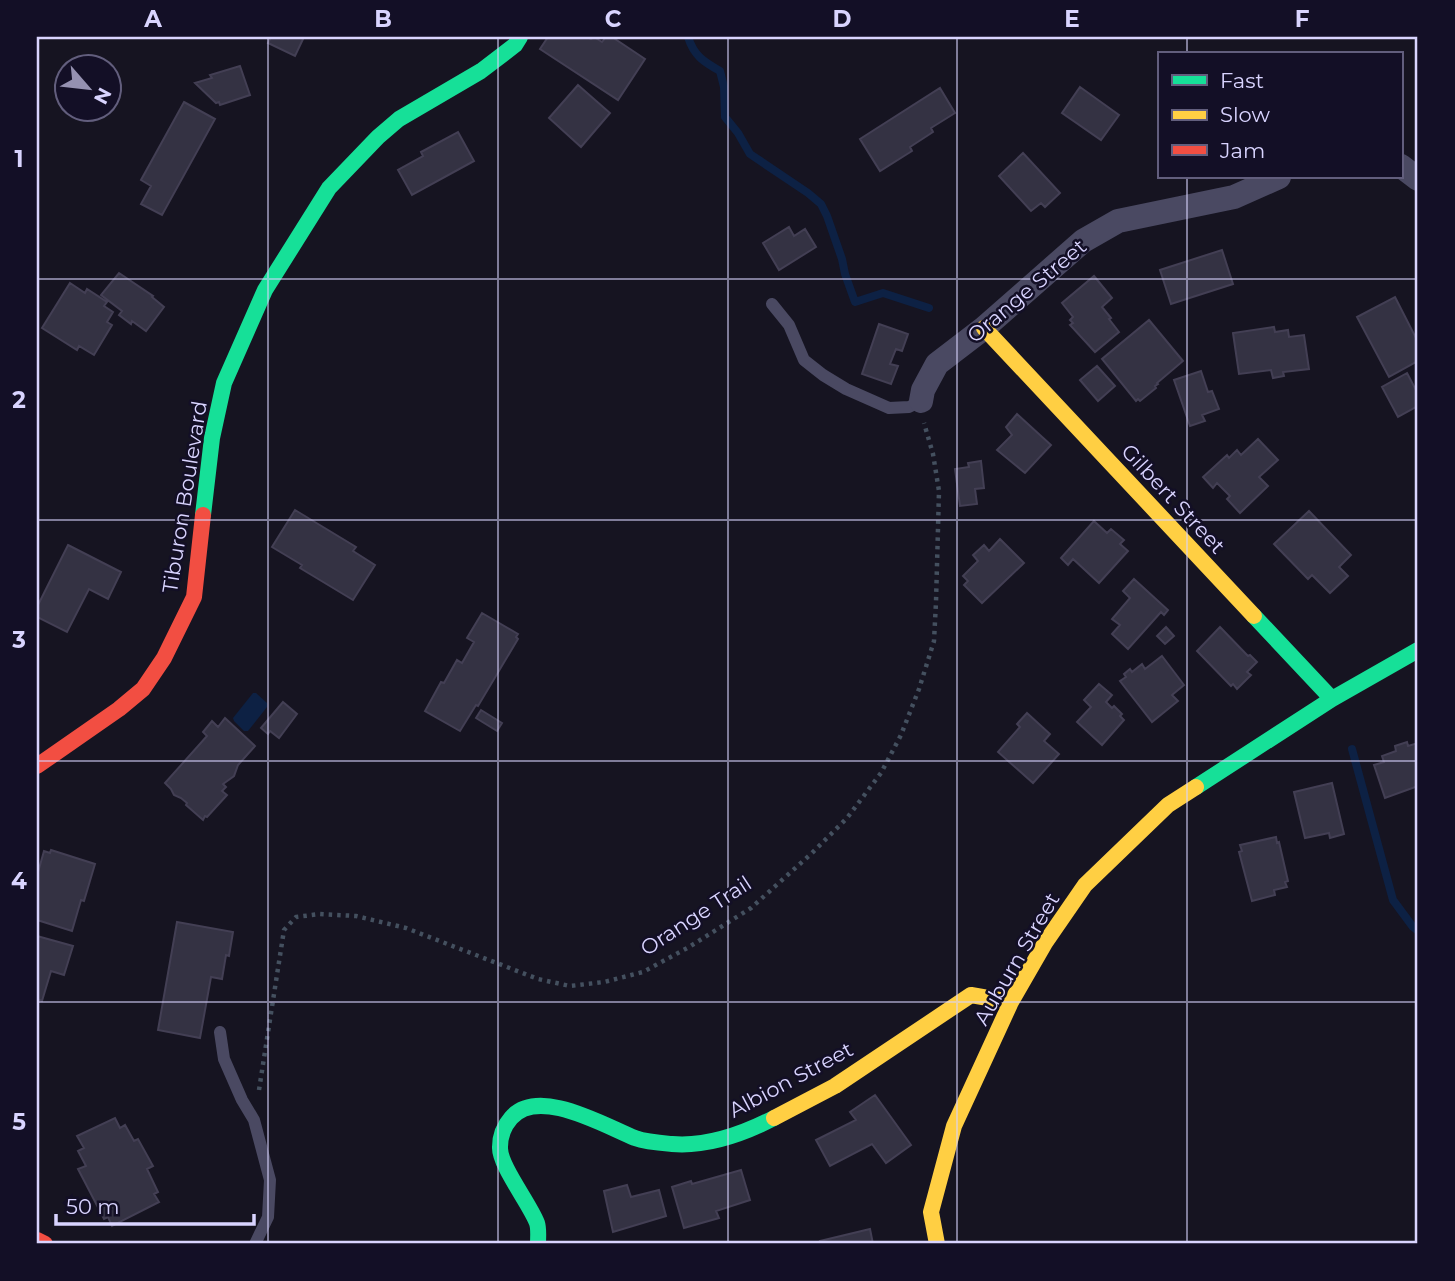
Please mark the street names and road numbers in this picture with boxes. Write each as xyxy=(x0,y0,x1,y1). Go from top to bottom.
street label: Orange Street xyxy=(962,234,1091,348)
street label: Tiburon Boulevard xyxy=(157,399,212,595)
street label: Gilbert Street xyxy=(1116,439,1230,559)
street label: Orange Trail xyxy=(636,870,756,961)
street label: Auburn Street xyxy=(969,888,1065,1029)
street label: Albion Street xyxy=(724,1036,857,1123)

